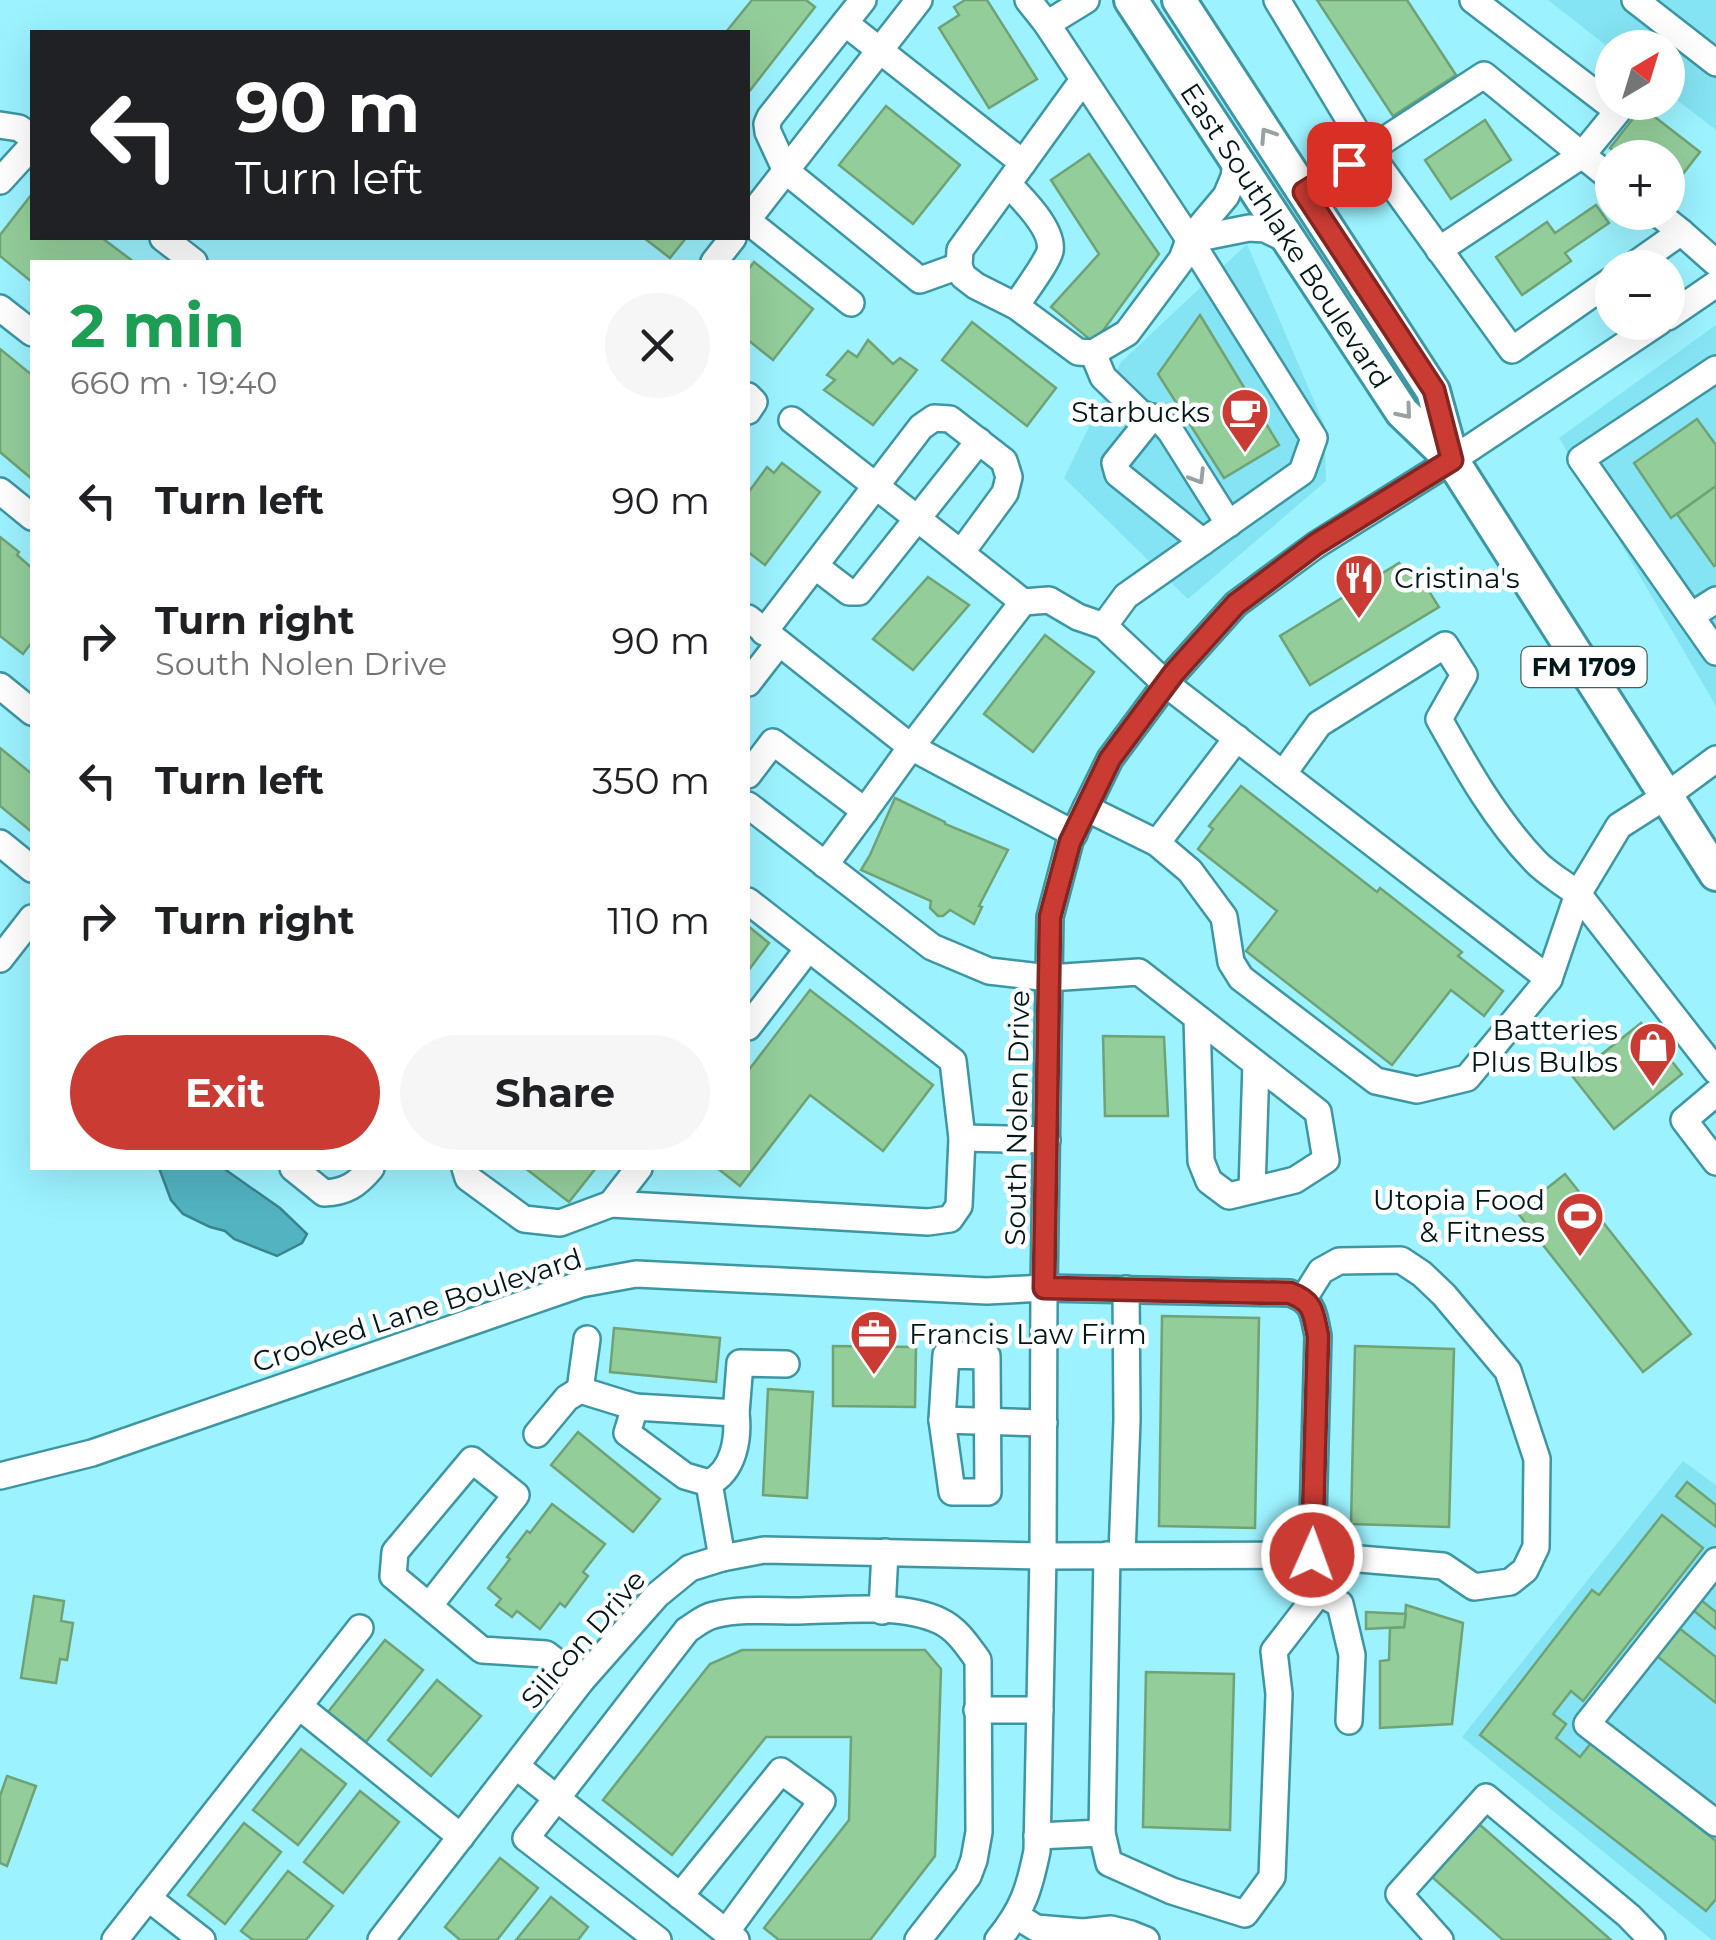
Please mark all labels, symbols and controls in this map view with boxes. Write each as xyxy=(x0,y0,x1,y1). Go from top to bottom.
north arrow xyxy=(1595,30,1685,120)
map controls xyxy=(1595,30,1685,340)
text: 90 m xyxy=(235,64,420,150)
icon: left xyxy=(70,70,200,200)
street label: East Southlake Boulevard xyxy=(1173,76,1399,395)
pin xyxy=(1307,122,1392,207)
one-way arrow xyxy=(1260,127,1279,145)
icon: arrive xyxy=(1322,137,1377,192)
button: + xyxy=(1595,140,1685,230)
text: Turn left xyxy=(235,150,423,205)
button: − xyxy=(1595,250,1685,340)
text: 2 min xyxy=(70,289,245,362)
button: close xyxy=(605,293,710,398)
text: 660 m · 19:40 xyxy=(70,363,278,402)
cafe icon: Starbucks xyxy=(1219,386,1271,454)
place label: Starbucks xyxy=(1071,395,1210,429)
one-way arrow xyxy=(1393,401,1411,419)
one-way arrow xyxy=(1186,466,1205,484)
icon: left xyxy=(70,473,125,528)
text: Turn left xyxy=(155,477,324,524)
text: 90 m xyxy=(611,477,710,524)
restaurant icon: Cristina's xyxy=(1333,552,1385,620)
place label: Cristina's xyxy=(1394,561,1520,595)
text: Turn right xyxy=(155,597,354,644)
icon: right xyxy=(70,613,125,668)
text: 90 m xyxy=(611,617,710,664)
text: South Nolen Drive xyxy=(155,644,447,683)
road number: FM 1709 xyxy=(1522,647,1646,687)
icon: left xyxy=(70,753,125,808)
text: Turn left xyxy=(155,757,324,804)
text: 350 m xyxy=(592,757,710,804)
icon: right xyxy=(70,893,125,948)
text: Turn right xyxy=(155,897,354,944)
text: 110 m xyxy=(607,897,710,944)
street label: South Nolen Drive xyxy=(998,990,1036,1246)
place label: Batteries Plus Bulbs xyxy=(1470,1013,1618,1079)
shop icon: Batteries Plus Bulbs xyxy=(1627,1020,1679,1088)
button: Exit xyxy=(70,1035,380,1150)
button: Share xyxy=(400,1035,710,1150)
place label: Utopia Food & Fitness xyxy=(1373,1183,1545,1249)
sports icon: Utopia Food & Fitness xyxy=(1554,1190,1606,1258)
street label: Crooked Lane Boulevard xyxy=(248,1241,586,1379)
office icon: Francis Law Firm xyxy=(848,1308,900,1376)
place label: Francis Law Firm xyxy=(909,1317,1147,1351)
position arrow xyxy=(1260,1503,1364,1607)
street label: Silicon Drive xyxy=(514,1563,652,1715)

